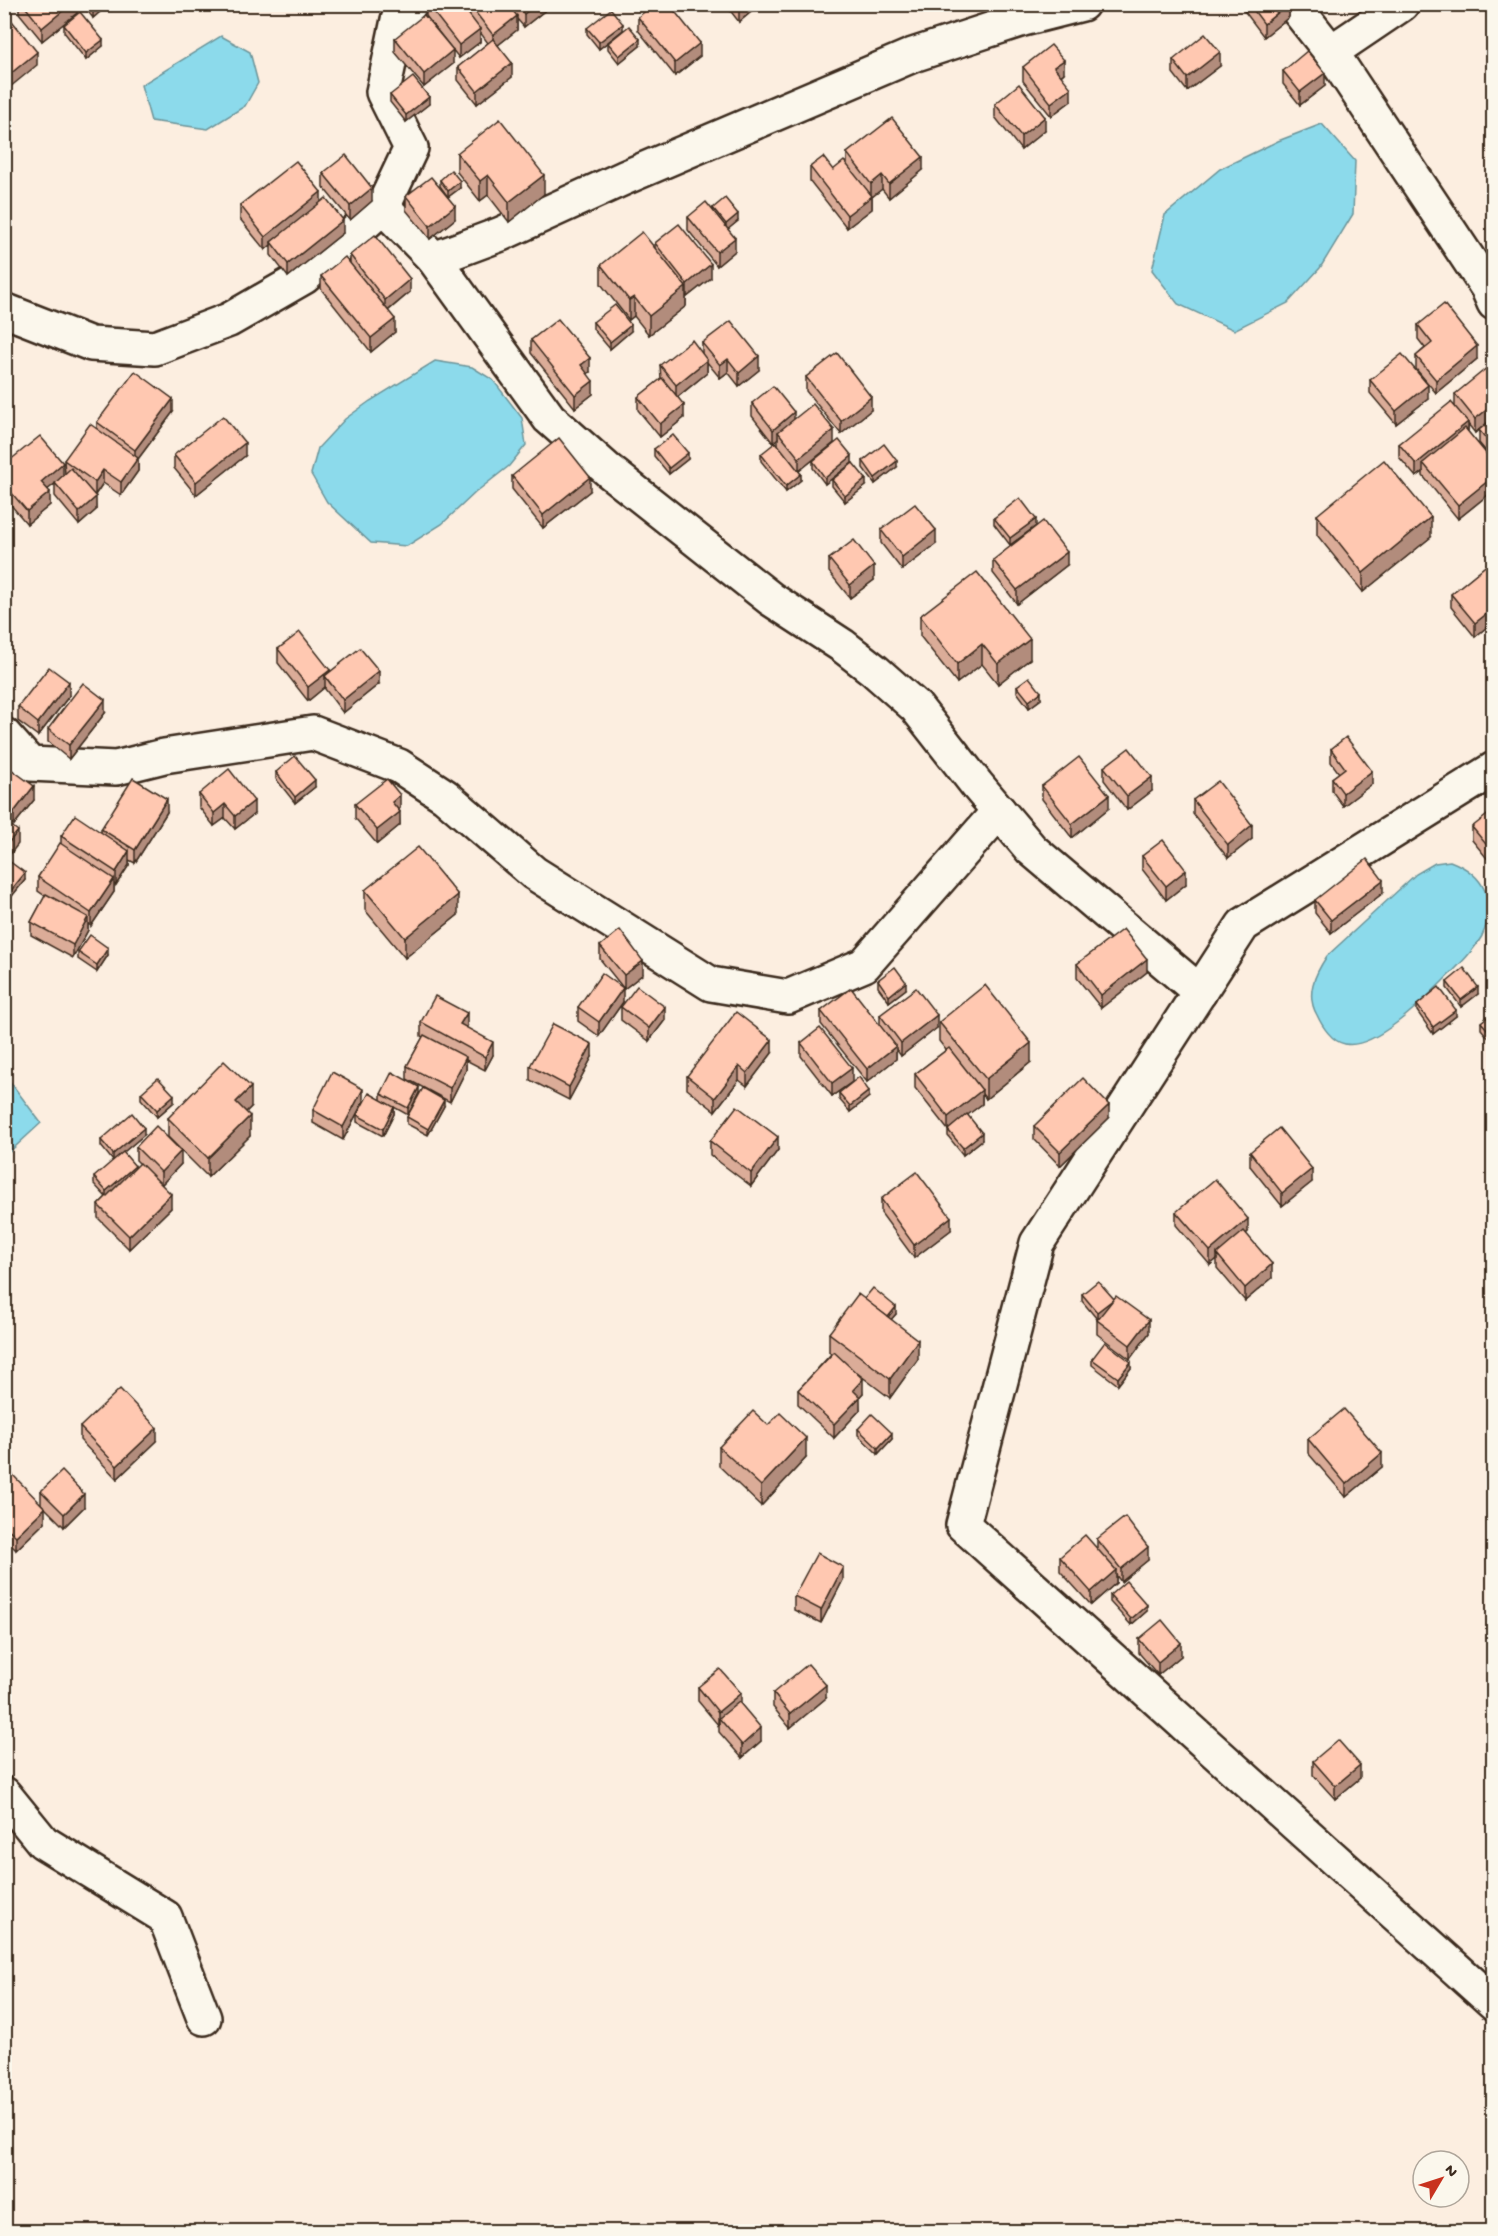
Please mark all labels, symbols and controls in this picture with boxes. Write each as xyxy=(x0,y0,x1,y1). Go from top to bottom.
north arrow xyxy=(1411,2149,1471,2209)
text: N xyxy=(1439,2162,1461,2182)

